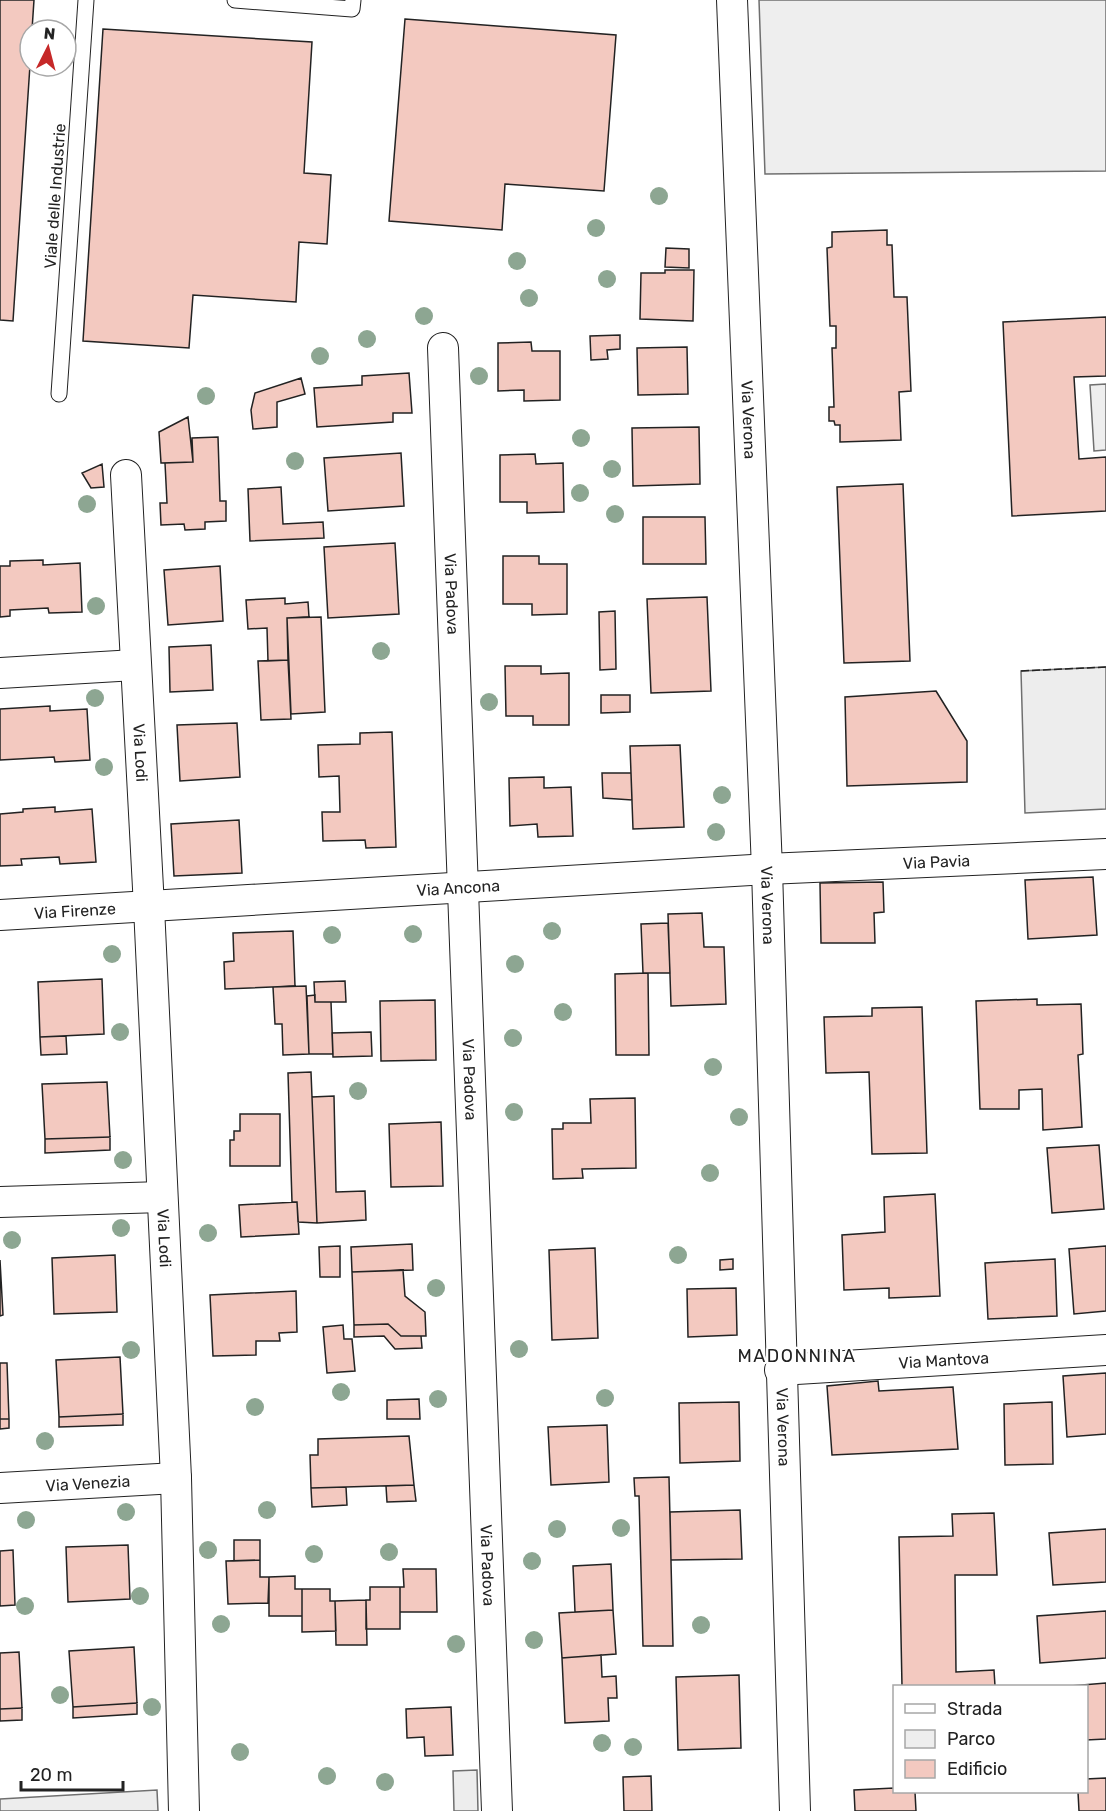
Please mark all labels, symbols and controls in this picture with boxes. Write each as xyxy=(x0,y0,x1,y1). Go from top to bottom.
north arrow xyxy=(18,18,78,78)
text: N xyxy=(43,24,56,44)
street label: Viale delle Industrie xyxy=(40,123,70,269)
street label: Via Verona xyxy=(738,380,760,459)
street label: Via Padova xyxy=(441,553,463,635)
street label: Via Lodi xyxy=(130,723,152,782)
street label: Via Pavia xyxy=(902,851,971,872)
street label: Via Verona xyxy=(757,866,779,945)
street label: Via Ancona xyxy=(416,876,501,900)
street label: Via Firenze xyxy=(33,899,116,922)
street label: Via Padova xyxy=(459,1038,481,1121)
street label: Via Lodi xyxy=(154,1208,176,1268)
district label: MADONNINA xyxy=(738,1345,856,1367)
street label: Via Mantova xyxy=(898,1348,990,1372)
street label: Via Verona xyxy=(773,1387,794,1467)
street label: Via Venezia xyxy=(45,1471,131,1495)
street label: Via Padova xyxy=(477,1524,499,1606)
legend xyxy=(893,1685,1088,1793)
text: Strada xyxy=(947,1698,1003,1720)
text: Parco xyxy=(947,1728,995,1750)
scale bar xyxy=(21,1754,123,1792)
text: Edificio xyxy=(947,1758,1007,1780)
text: 20 m xyxy=(30,1764,72,1786)

